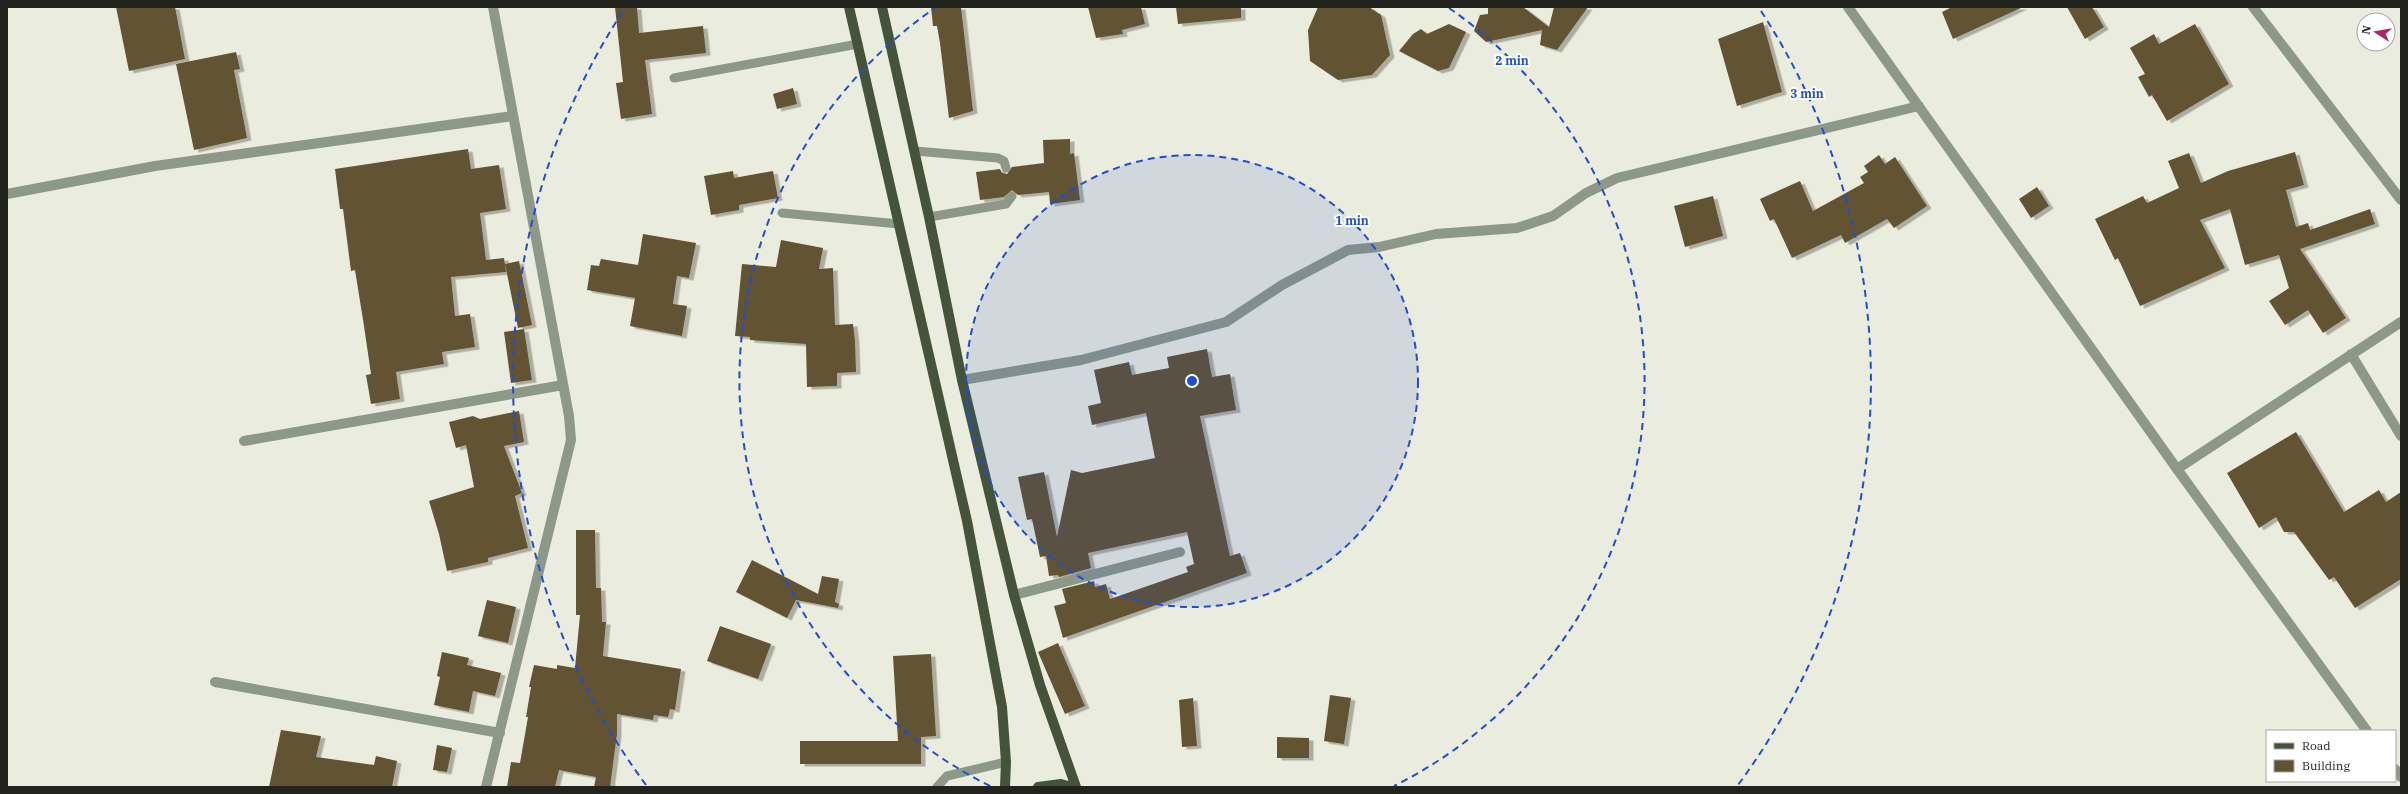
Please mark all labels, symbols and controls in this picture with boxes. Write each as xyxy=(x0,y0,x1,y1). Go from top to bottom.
north arrow xyxy=(2356,12,2396,52)
text: N xyxy=(2358,24,2374,36)
text: 2 min xyxy=(1495,53,1529,68)
text: 3 min xyxy=(1790,86,1824,101)
text: 1 min xyxy=(1335,213,1369,228)
centre of rings xyxy=(1185,374,1199,388)
legend xyxy=(2266,730,2396,782)
text: Road xyxy=(2302,738,2331,753)
text: Building xyxy=(2302,758,2350,773)

